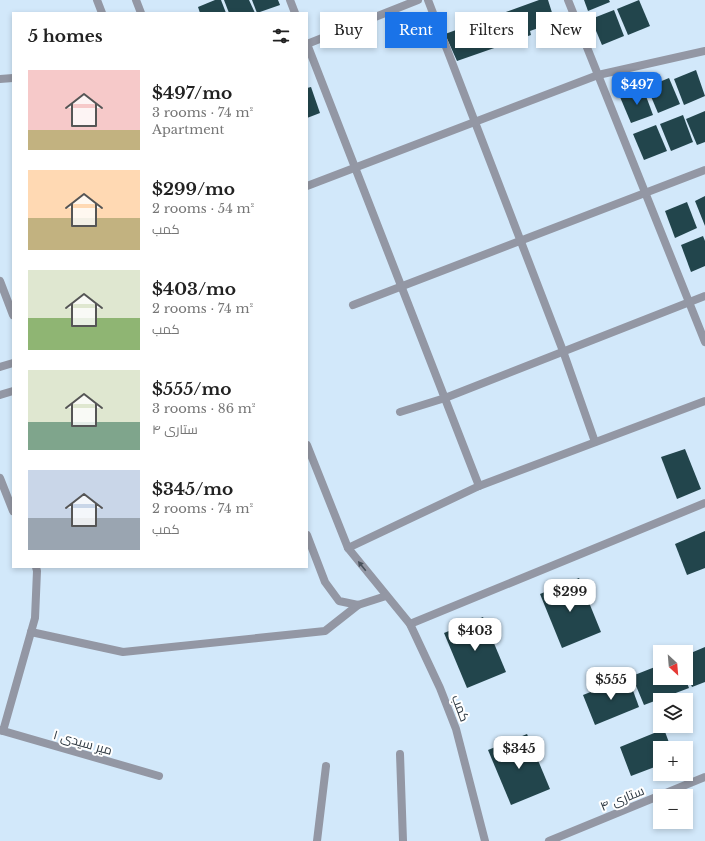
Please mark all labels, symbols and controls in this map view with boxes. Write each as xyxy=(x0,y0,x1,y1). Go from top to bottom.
chip: Buy xyxy=(320,12,377,48)
chip: Rent xyxy=(385,12,447,48)
chip: Filters xyxy=(455,12,528,48)
chip: New xyxy=(536,12,596,48)
icon: filters xyxy=(270,25,292,47)
text: 5 homes xyxy=(28,26,103,47)
pin: $497 xyxy=(613,72,661,106)
text: $497 xyxy=(621,76,653,93)
text: $497/mo xyxy=(152,83,232,104)
icon: home xyxy=(60,86,108,134)
text: 3 rooms · 74 m² xyxy=(152,104,253,121)
text: Apartment xyxy=(152,121,224,138)
text: $299/mo xyxy=(152,179,235,200)
icon: home xyxy=(60,186,108,234)
text: 2 rooms · 54 m² xyxy=(152,200,254,217)
text: کمب xyxy=(152,221,180,238)
text: $403/mo xyxy=(152,279,236,300)
icon: home xyxy=(60,286,108,334)
text: 2 rooms · 74 m² xyxy=(152,300,253,317)
text: کمب xyxy=(152,321,180,338)
text: $555/mo xyxy=(152,379,231,400)
icon: home xyxy=(60,386,108,434)
text: 3 rooms · 86 m² xyxy=(152,400,255,417)
text: ستاری ۴ xyxy=(152,421,198,438)
text: $345/mo xyxy=(152,479,233,500)
icon: home xyxy=(60,486,108,534)
text: 2 rooms · 74 m² xyxy=(152,500,253,517)
text: کمب xyxy=(152,521,180,538)
one-way arrow xyxy=(358,560,366,571)
pin: $299 xyxy=(546,579,594,613)
text: $299 xyxy=(553,583,587,600)
pin: $403 xyxy=(451,618,499,652)
text: $403 xyxy=(457,622,493,639)
north arrow xyxy=(653,645,693,685)
map controls xyxy=(653,645,693,829)
pin: $555 xyxy=(587,667,635,701)
text: $555 xyxy=(595,671,627,688)
street label: کمب xyxy=(448,692,473,724)
button: layers xyxy=(653,693,693,733)
street label: میر سیدی ۱ xyxy=(51,726,114,759)
pin: $345 xyxy=(495,736,543,770)
text: $345 xyxy=(502,740,536,757)
button: + xyxy=(653,741,693,781)
street label: ستاری ۴ xyxy=(598,782,647,815)
button: − xyxy=(653,789,693,829)

